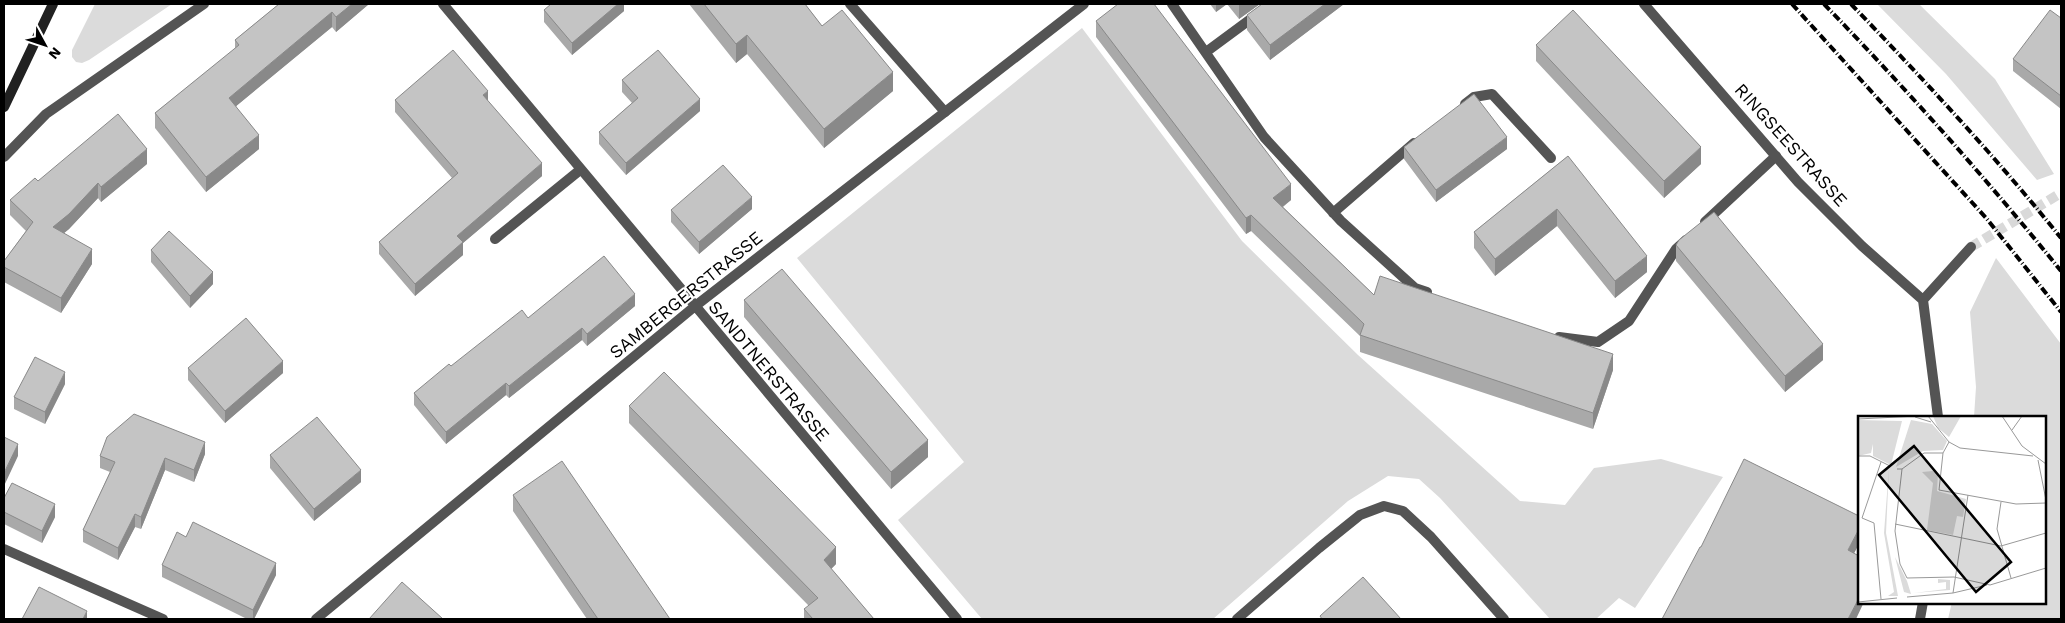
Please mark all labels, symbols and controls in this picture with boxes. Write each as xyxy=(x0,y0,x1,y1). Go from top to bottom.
north arrow xyxy=(20,20,70,70)
text: N xyxy=(45,44,64,62)
street label: RINGSEESTRASSE xyxy=(1731,79,1852,210)
street label: SAMBERGERSTRASSE xyxy=(605,227,766,363)
street label: SANDTNERSTRASSE xyxy=(705,296,834,445)
inset map xyxy=(1858,416,2045,603)

